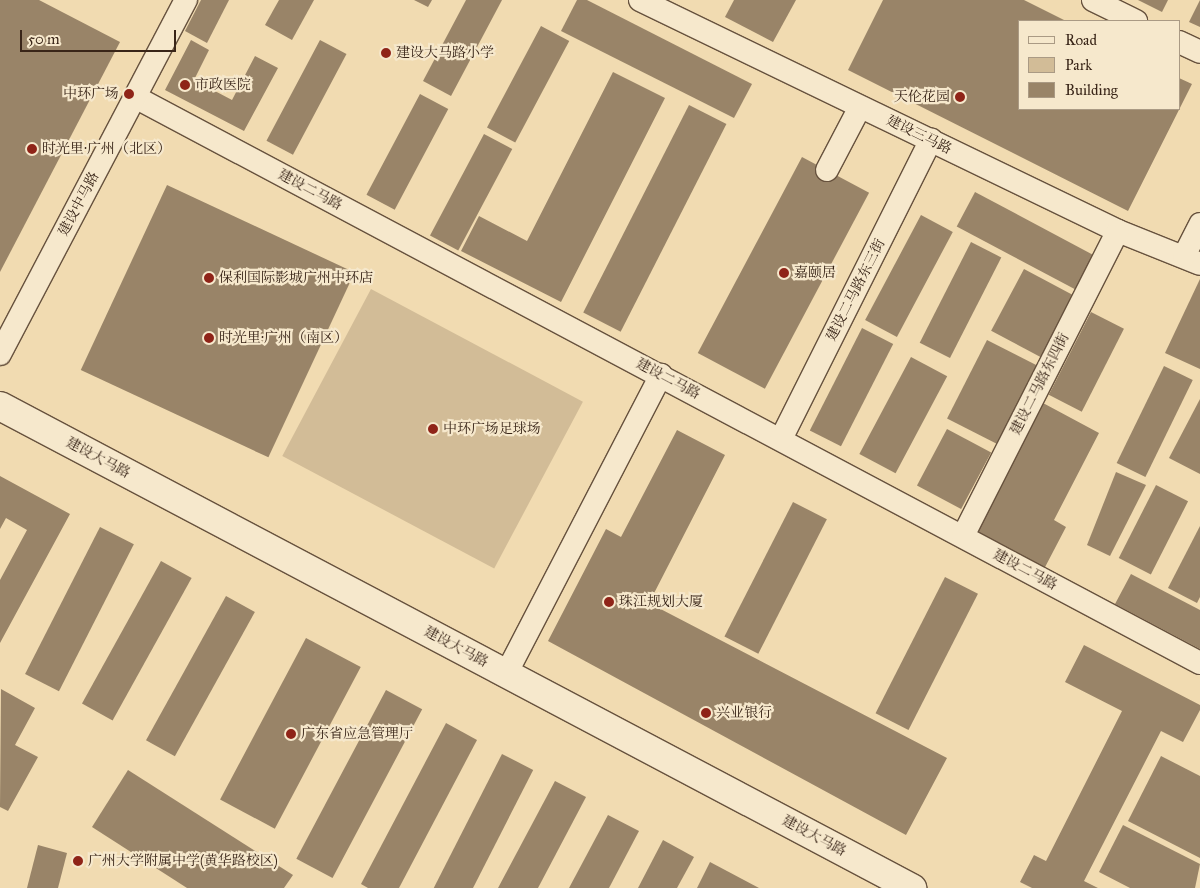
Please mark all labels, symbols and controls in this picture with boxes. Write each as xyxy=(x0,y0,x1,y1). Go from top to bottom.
scale bar xyxy=(22,20,179,52)
legend xyxy=(1018,20,1180,110)
text: 50 m xyxy=(28,30,60,48)
text: Road xyxy=(1065,31,1097,49)
place label: 建设大马路小学 xyxy=(396,45,494,61)
marker: 建设大马路小学 xyxy=(380,47,392,59)
text: Park xyxy=(1065,56,1092,74)
place label: 市政医院 xyxy=(195,77,251,93)
marker: 市政医院 xyxy=(179,79,191,91)
text: Building xyxy=(1065,81,1118,99)
place label: 中环广场 xyxy=(63,86,119,102)
marker: 中环广场 xyxy=(123,88,135,100)
place label: 天伦花园 xyxy=(894,89,950,105)
marker: 天伦花园 xyxy=(954,91,966,103)
street label: 建设三马路 xyxy=(884,112,954,158)
place label: 时光里·广州（北区） xyxy=(42,141,171,157)
marker: 时光里·广州（北区） xyxy=(26,143,38,155)
street label: 建设二马路 xyxy=(275,166,345,214)
street label: 建设中马路 xyxy=(55,169,103,239)
street label: 建设二马路东三街 xyxy=(823,236,889,344)
place label: 嘉颐居 xyxy=(794,265,836,281)
marker: 嘉颐居 xyxy=(778,267,790,279)
place label: 保利国际影城广州中环店 xyxy=(219,270,373,286)
marker: 保利国际影城广州中环店 xyxy=(203,272,215,284)
place label: 时光里·广州（南区） xyxy=(219,330,348,346)
street label: 建设二马路东四街 xyxy=(1007,330,1073,438)
marker: 时光里·广州（南区） xyxy=(203,332,215,344)
street label: 建设二马路 xyxy=(633,355,703,403)
place label: 中环广场足球场 xyxy=(443,421,541,437)
marker: 中环广场足球场 xyxy=(427,423,439,435)
street label: 建设大马路 xyxy=(63,434,133,482)
street label: 建设二马路 xyxy=(990,546,1060,594)
place label: 珠江规划大厦 xyxy=(619,594,703,610)
marker: 珠江规划大厦 xyxy=(603,596,615,608)
street label: 建设大马路 xyxy=(421,623,491,671)
place label: 兴业银行 xyxy=(716,705,772,721)
marker: 兴业银行 xyxy=(700,707,712,719)
place label: 广东省应急管理厅 xyxy=(301,726,413,742)
marker: 广东省应急管理厅 xyxy=(285,728,297,740)
street label: 建设大马路 xyxy=(779,812,849,860)
place label: 广州大学附属中学(黄华路校区) xyxy=(88,853,278,869)
marker: 广州大学附属中学(黄华路校区) xyxy=(72,855,84,867)

